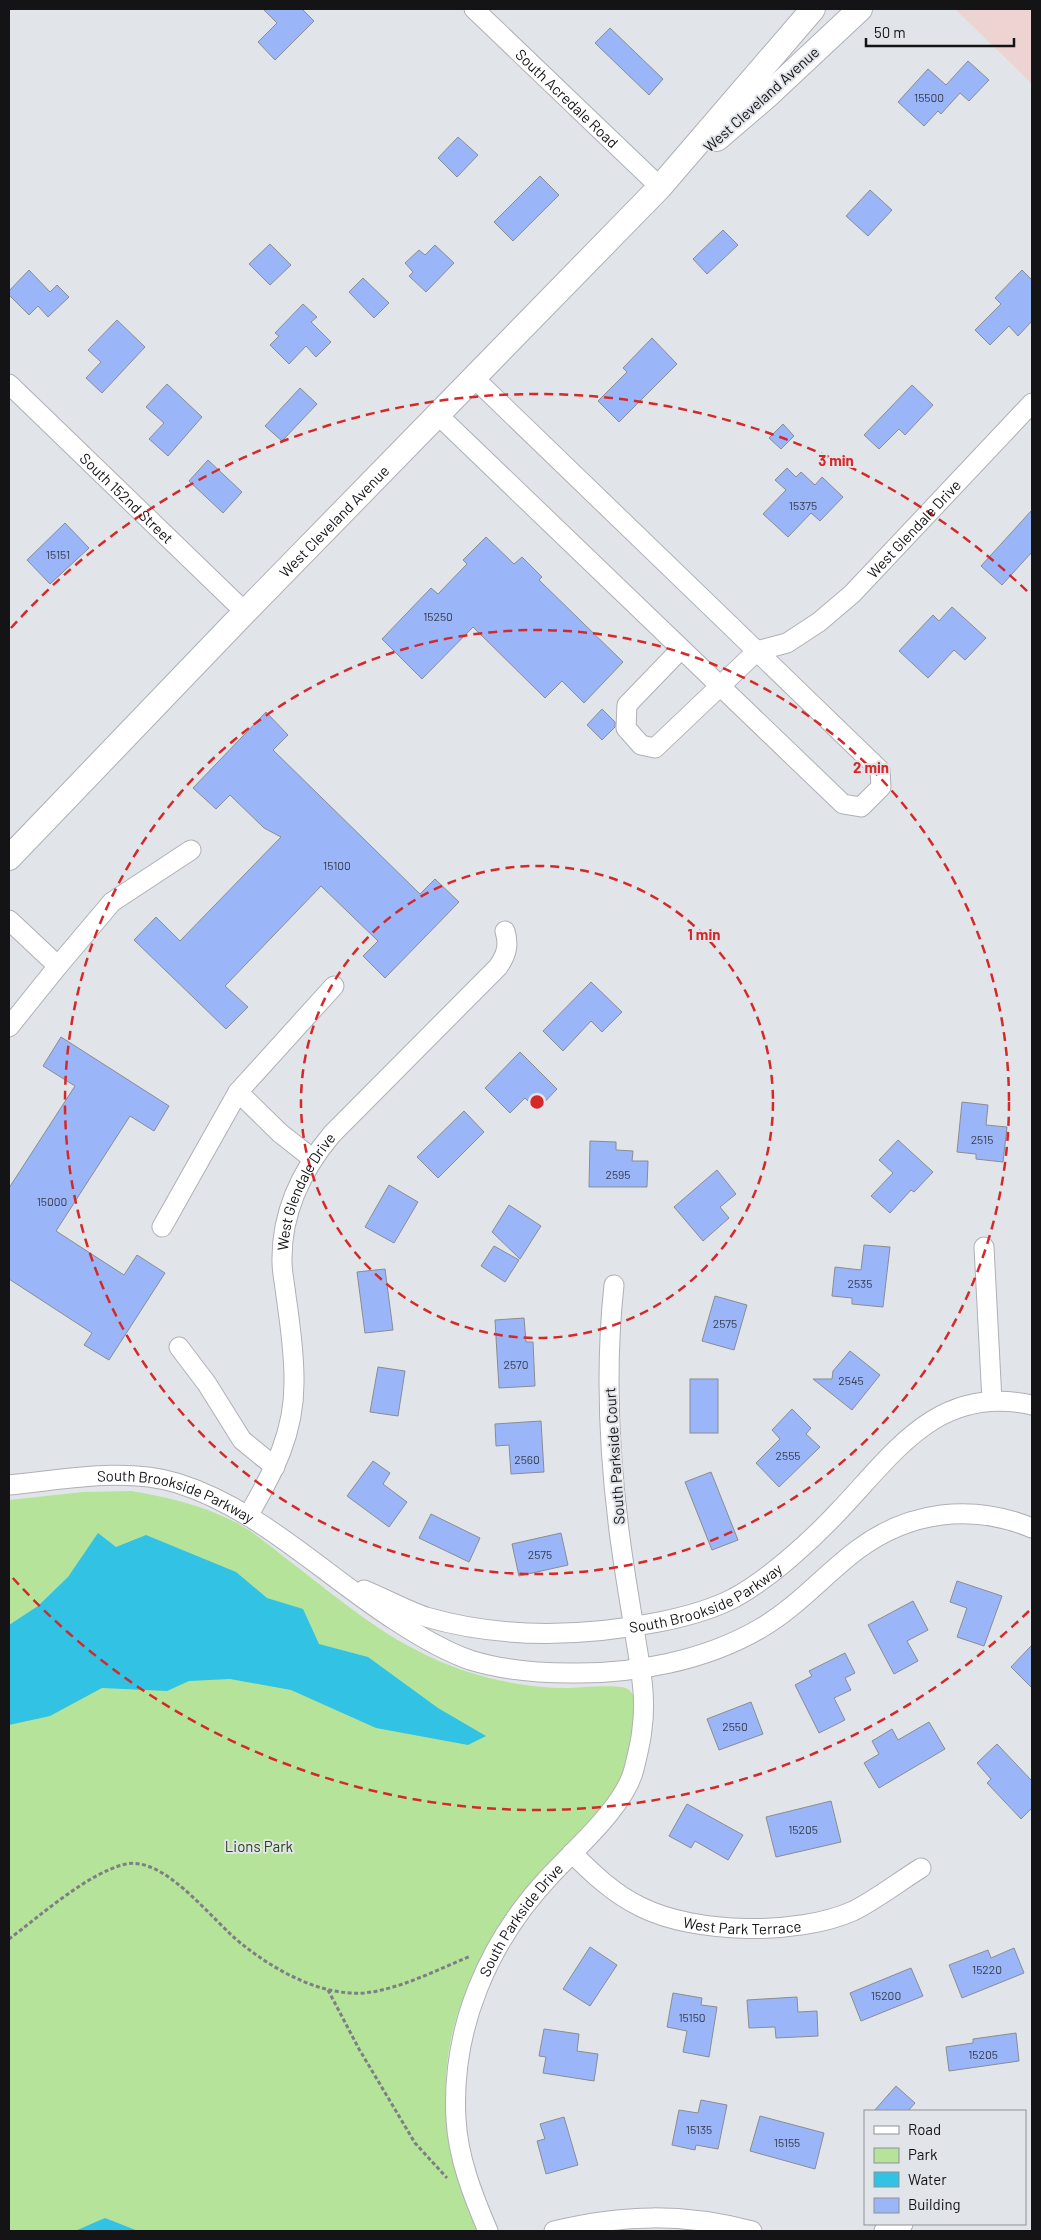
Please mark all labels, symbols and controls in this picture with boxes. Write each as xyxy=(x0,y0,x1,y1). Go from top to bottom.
scale bar xyxy=(866,15,1014,47)
text: 50 m xyxy=(874,23,906,41)
street label: West Cleveland Avenue xyxy=(700,42,822,156)
street label: South Acredale Road xyxy=(512,45,622,151)
house number: 15500 xyxy=(914,90,944,104)
street label: South 152nd Street xyxy=(77,449,177,547)
text: 3 min xyxy=(818,451,854,469)
street label: West Cleveland Avenue xyxy=(275,461,392,581)
street label: West Glendale Drive xyxy=(863,476,964,582)
house number: 15375 xyxy=(789,498,817,512)
house number: 15151 xyxy=(46,547,70,561)
house number: 15250 xyxy=(423,609,453,623)
text: 2 min xyxy=(853,758,889,776)
house number: 15100 xyxy=(323,858,351,872)
text: 1 min xyxy=(688,925,720,943)
centre of rings xyxy=(528,1093,546,1111)
street label: West Glendale Drive xyxy=(273,1129,339,1251)
house number: 2515 xyxy=(971,1132,993,1146)
house number: 2595 xyxy=(605,1167,631,1181)
house number: 15000 xyxy=(37,1194,67,1208)
house number: 2535 xyxy=(848,1276,872,1290)
house number: 2575 xyxy=(713,1316,737,1330)
house number: 2570 xyxy=(503,1357,529,1371)
house number: 2545 xyxy=(838,1373,864,1387)
street label: South Parkside Court xyxy=(600,1387,628,1525)
house number: 2555 xyxy=(776,1448,800,1462)
house number: 2560 xyxy=(514,1452,540,1466)
street label: South Brookside Parkway xyxy=(97,1466,258,1527)
house number: 2575 xyxy=(528,1547,552,1561)
street label: South Brookside Parkway xyxy=(628,1559,785,1636)
house number: 2550 xyxy=(722,1719,748,1733)
house number: 15205 xyxy=(788,1822,818,1836)
park label: Lions Park xyxy=(225,1837,294,1855)
street label: South Parkside Drive xyxy=(475,1859,566,1979)
street label: West Park Terrace xyxy=(682,1913,802,1938)
house number: 15220 xyxy=(972,1962,1002,1976)
house number: 15200 xyxy=(871,1988,901,2002)
house number: 15150 xyxy=(678,2010,706,2024)
house number: 15205 xyxy=(968,2047,998,2061)
legend xyxy=(864,2110,1026,2225)
text: Road xyxy=(908,2120,941,2138)
house number: 15135 xyxy=(686,2122,712,2136)
house number: 15155 xyxy=(774,2135,800,2149)
text: Park xyxy=(908,2145,938,2163)
text: Water xyxy=(908,2170,947,2188)
text: Building xyxy=(908,2195,961,2213)

